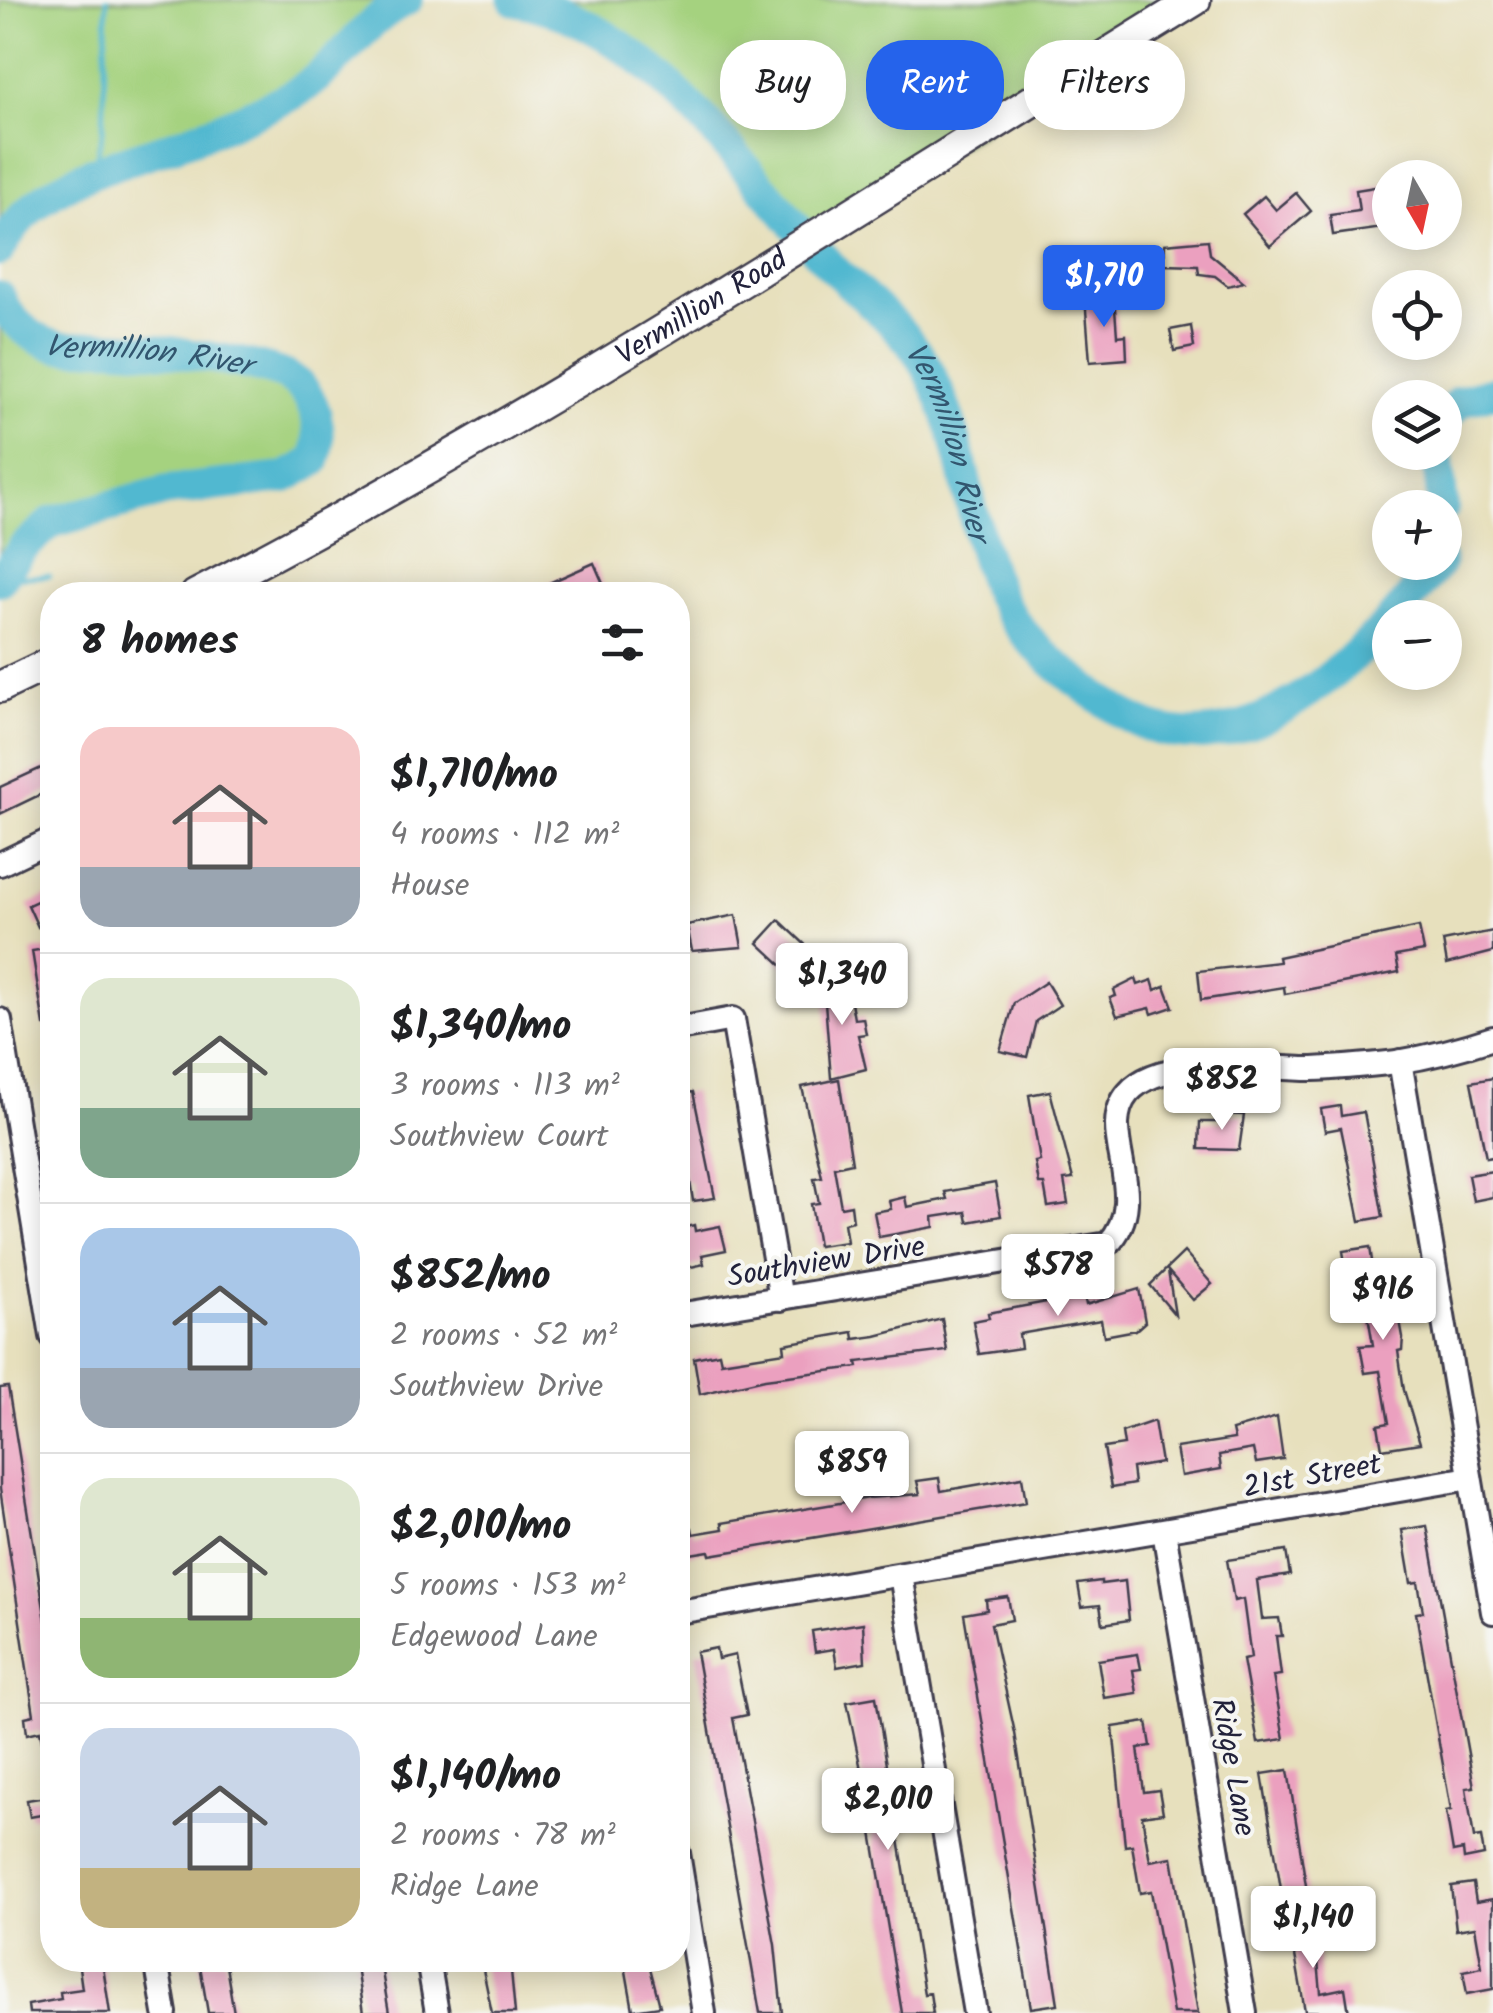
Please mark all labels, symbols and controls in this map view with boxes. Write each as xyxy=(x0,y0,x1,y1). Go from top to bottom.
chip: Buy xyxy=(720,40,846,130)
chip: Rent xyxy=(866,40,1004,130)
chip: Filters xyxy=(1024,40,1185,130)
north arrow xyxy=(1372,160,1462,250)
map controls xyxy=(1372,160,1462,690)
street label: Vermillion Road xyxy=(607,236,799,379)
pin: $1,710 xyxy=(1023,245,1185,330)
text: $1,710 xyxy=(1065,252,1143,303)
button: locate xyxy=(1372,270,1462,360)
water label: Vermillion River xyxy=(38,321,263,394)
water label: Vermillion River xyxy=(890,332,1004,554)
button: layers xyxy=(1372,380,1462,470)
button: + xyxy=(1372,490,1462,580)
button: − xyxy=(1372,600,1462,690)
text: 8 homes xyxy=(80,609,238,676)
icon: filters xyxy=(595,615,650,670)
text: $1,710/mo xyxy=(390,743,558,810)
icon: home xyxy=(160,767,280,887)
text: 4 rooms · 112 m² xyxy=(390,810,619,861)
text: House xyxy=(390,861,469,912)
pin: $1,340 xyxy=(761,943,923,1028)
text: $1,340 xyxy=(798,950,886,1001)
text: $1,340/mo xyxy=(390,994,571,1061)
icon: home xyxy=(160,1018,280,1138)
pin: $852 xyxy=(1163,1048,1281,1133)
text: $852 xyxy=(1186,1055,1258,1106)
text: 3 rooms · 113 m² xyxy=(390,1061,620,1112)
text: Southview Court xyxy=(390,1112,608,1163)
street label: Southview Drive xyxy=(724,1224,929,1302)
pin: $578 xyxy=(999,1234,1117,1319)
text: $578 xyxy=(1023,1241,1093,1292)
text: $852/mo xyxy=(390,1244,551,1311)
pin: $916 xyxy=(1324,1258,1442,1343)
text: $916 xyxy=(1352,1265,1414,1316)
icon: home xyxy=(160,1268,280,1388)
text: 2 rooms · 52 m² xyxy=(390,1311,617,1362)
text: Southview Drive xyxy=(390,1362,603,1413)
pin: $859 xyxy=(793,1431,911,1516)
text: $859 xyxy=(817,1438,887,1489)
street label: 21st Street xyxy=(1240,1441,1386,1513)
text: $2,010/mo xyxy=(390,1494,572,1561)
icon: home xyxy=(160,1518,280,1638)
text: 5 rooms · 153 m² xyxy=(390,1561,626,1612)
text: Edgewood Lane xyxy=(390,1612,598,1663)
street label: Ridge Lane xyxy=(1196,1695,1268,1840)
text: $1,140/mo xyxy=(390,1744,561,1811)
icon: home xyxy=(160,1768,280,1888)
pin: $2,010 xyxy=(807,1768,969,1853)
text: $2,010 xyxy=(844,1775,932,1826)
text: 2 rooms · 78 m² xyxy=(390,1811,616,1862)
text: Ridge Lane xyxy=(390,1862,539,1913)
pin: $1,140 xyxy=(1232,1886,1394,1971)
text: $1,140 xyxy=(1273,1893,1353,1944)

